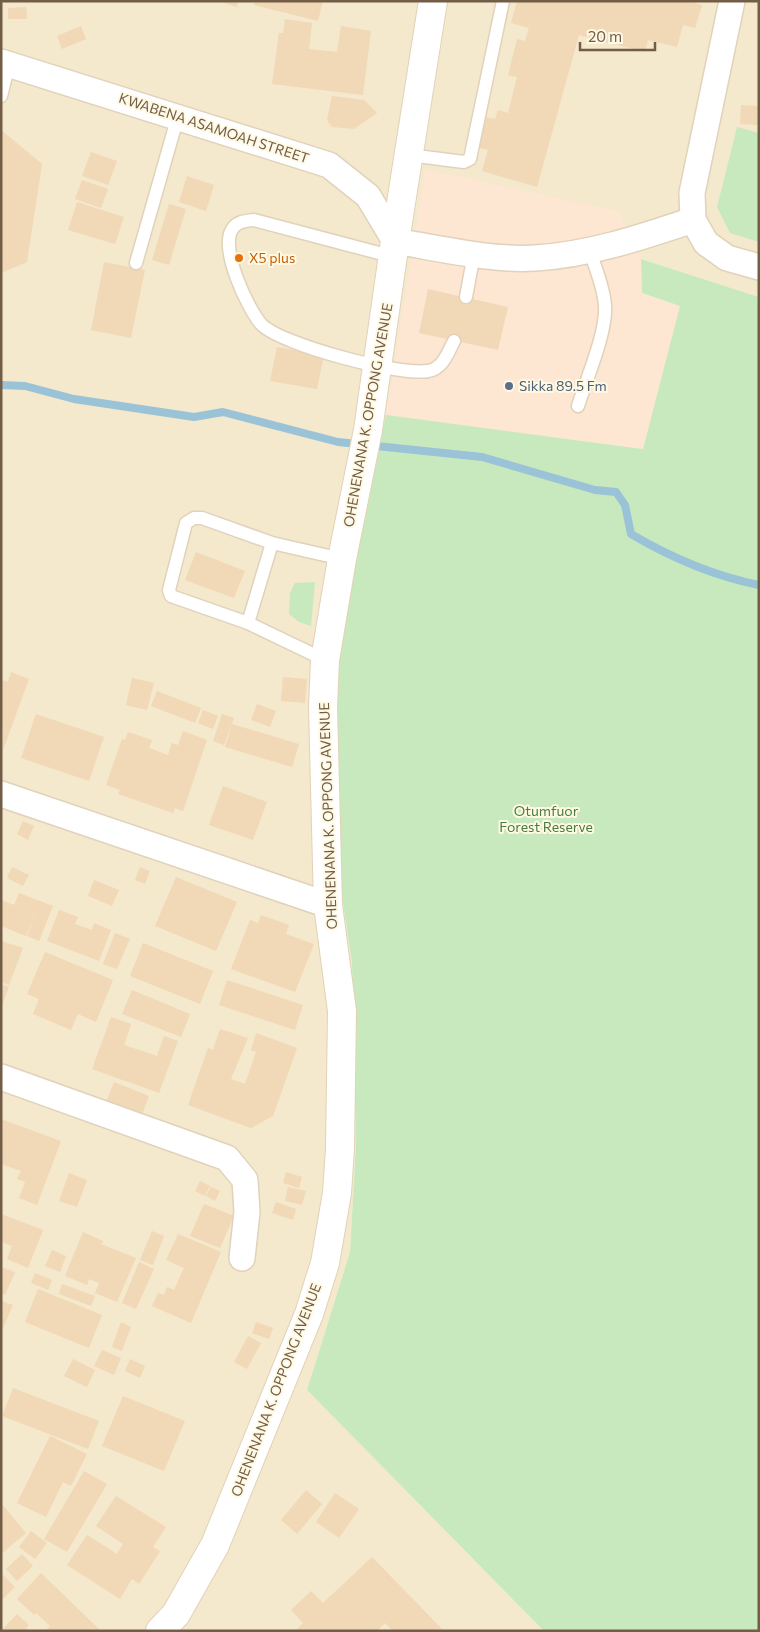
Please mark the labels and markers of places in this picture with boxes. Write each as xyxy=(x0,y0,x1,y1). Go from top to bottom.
place label: X5 plus xyxy=(249,249,295,266)
marker: X5 plus xyxy=(233,252,245,264)
place label: Sikka 89.5 Fm xyxy=(519,377,607,394)
marker: Sikka 89.5 Fm xyxy=(503,380,515,392)

